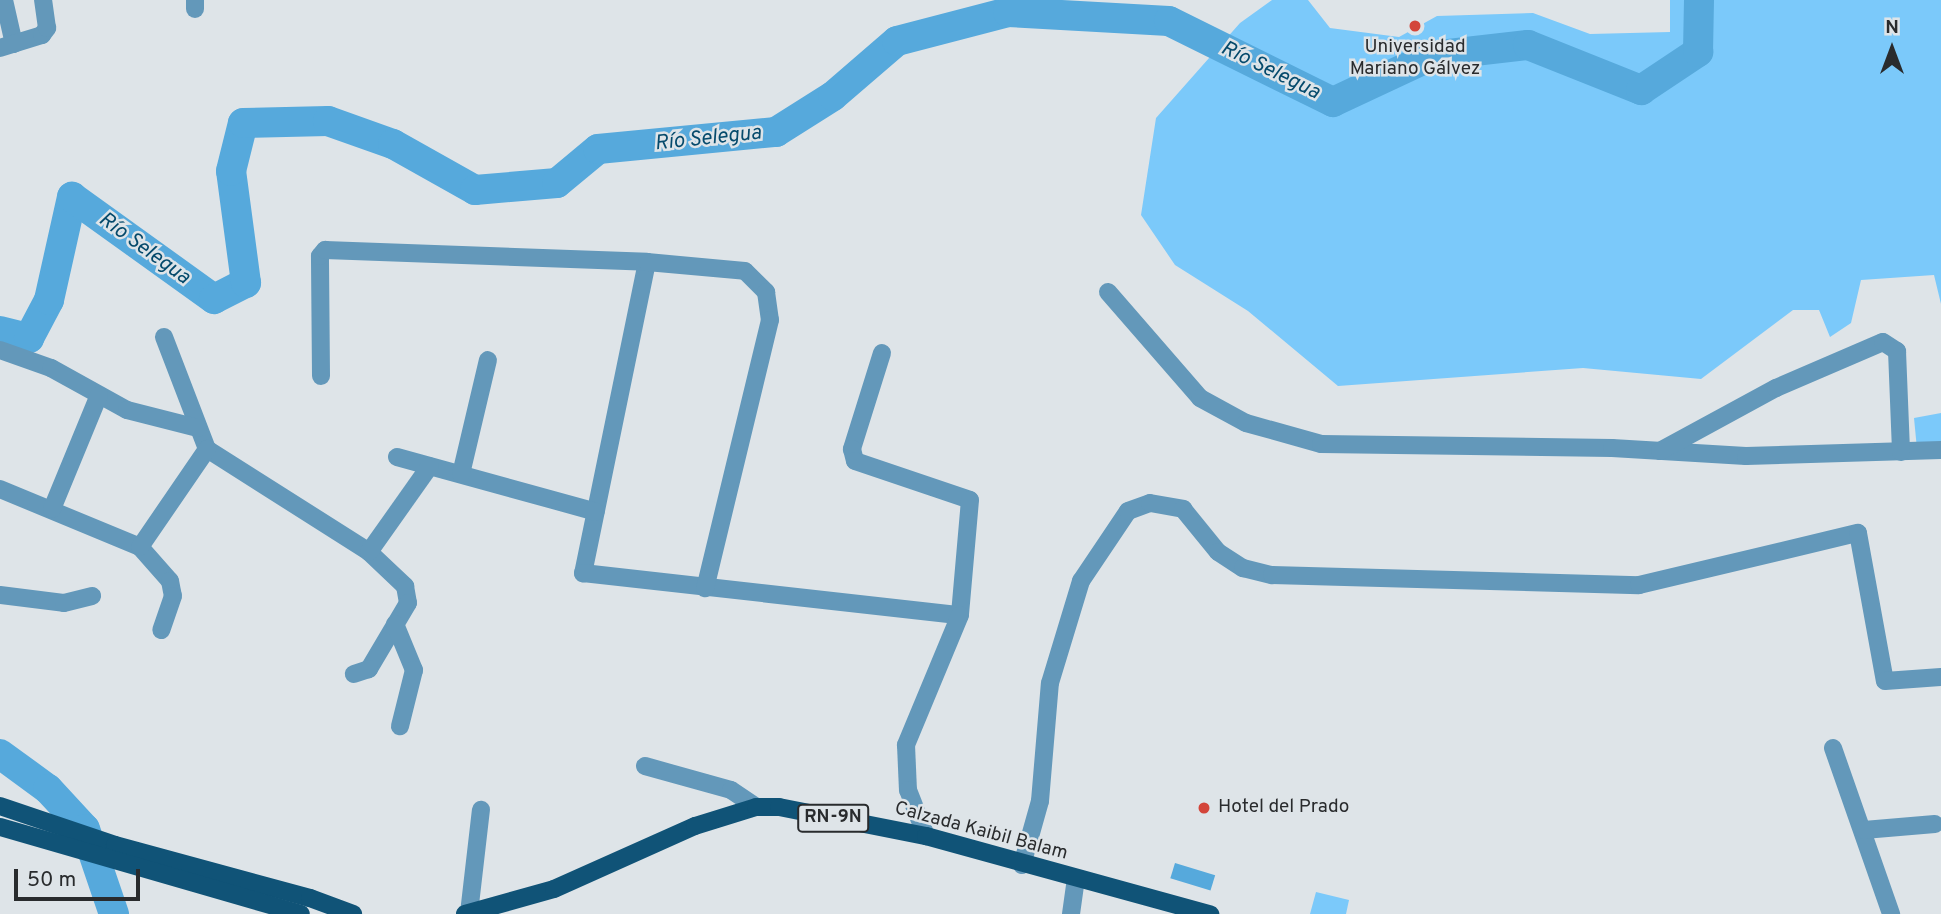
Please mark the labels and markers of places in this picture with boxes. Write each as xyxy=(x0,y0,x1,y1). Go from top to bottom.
marker: Universidad Mariano Gálvez xyxy=(1407,18,1423,34)
place label: Universidad Mariano Gálvez xyxy=(1350,37,1480,81)
place label: Hotel del Prado xyxy=(1218,797,1349,819)
marker: Hotel del Prado xyxy=(1196,800,1212,816)

